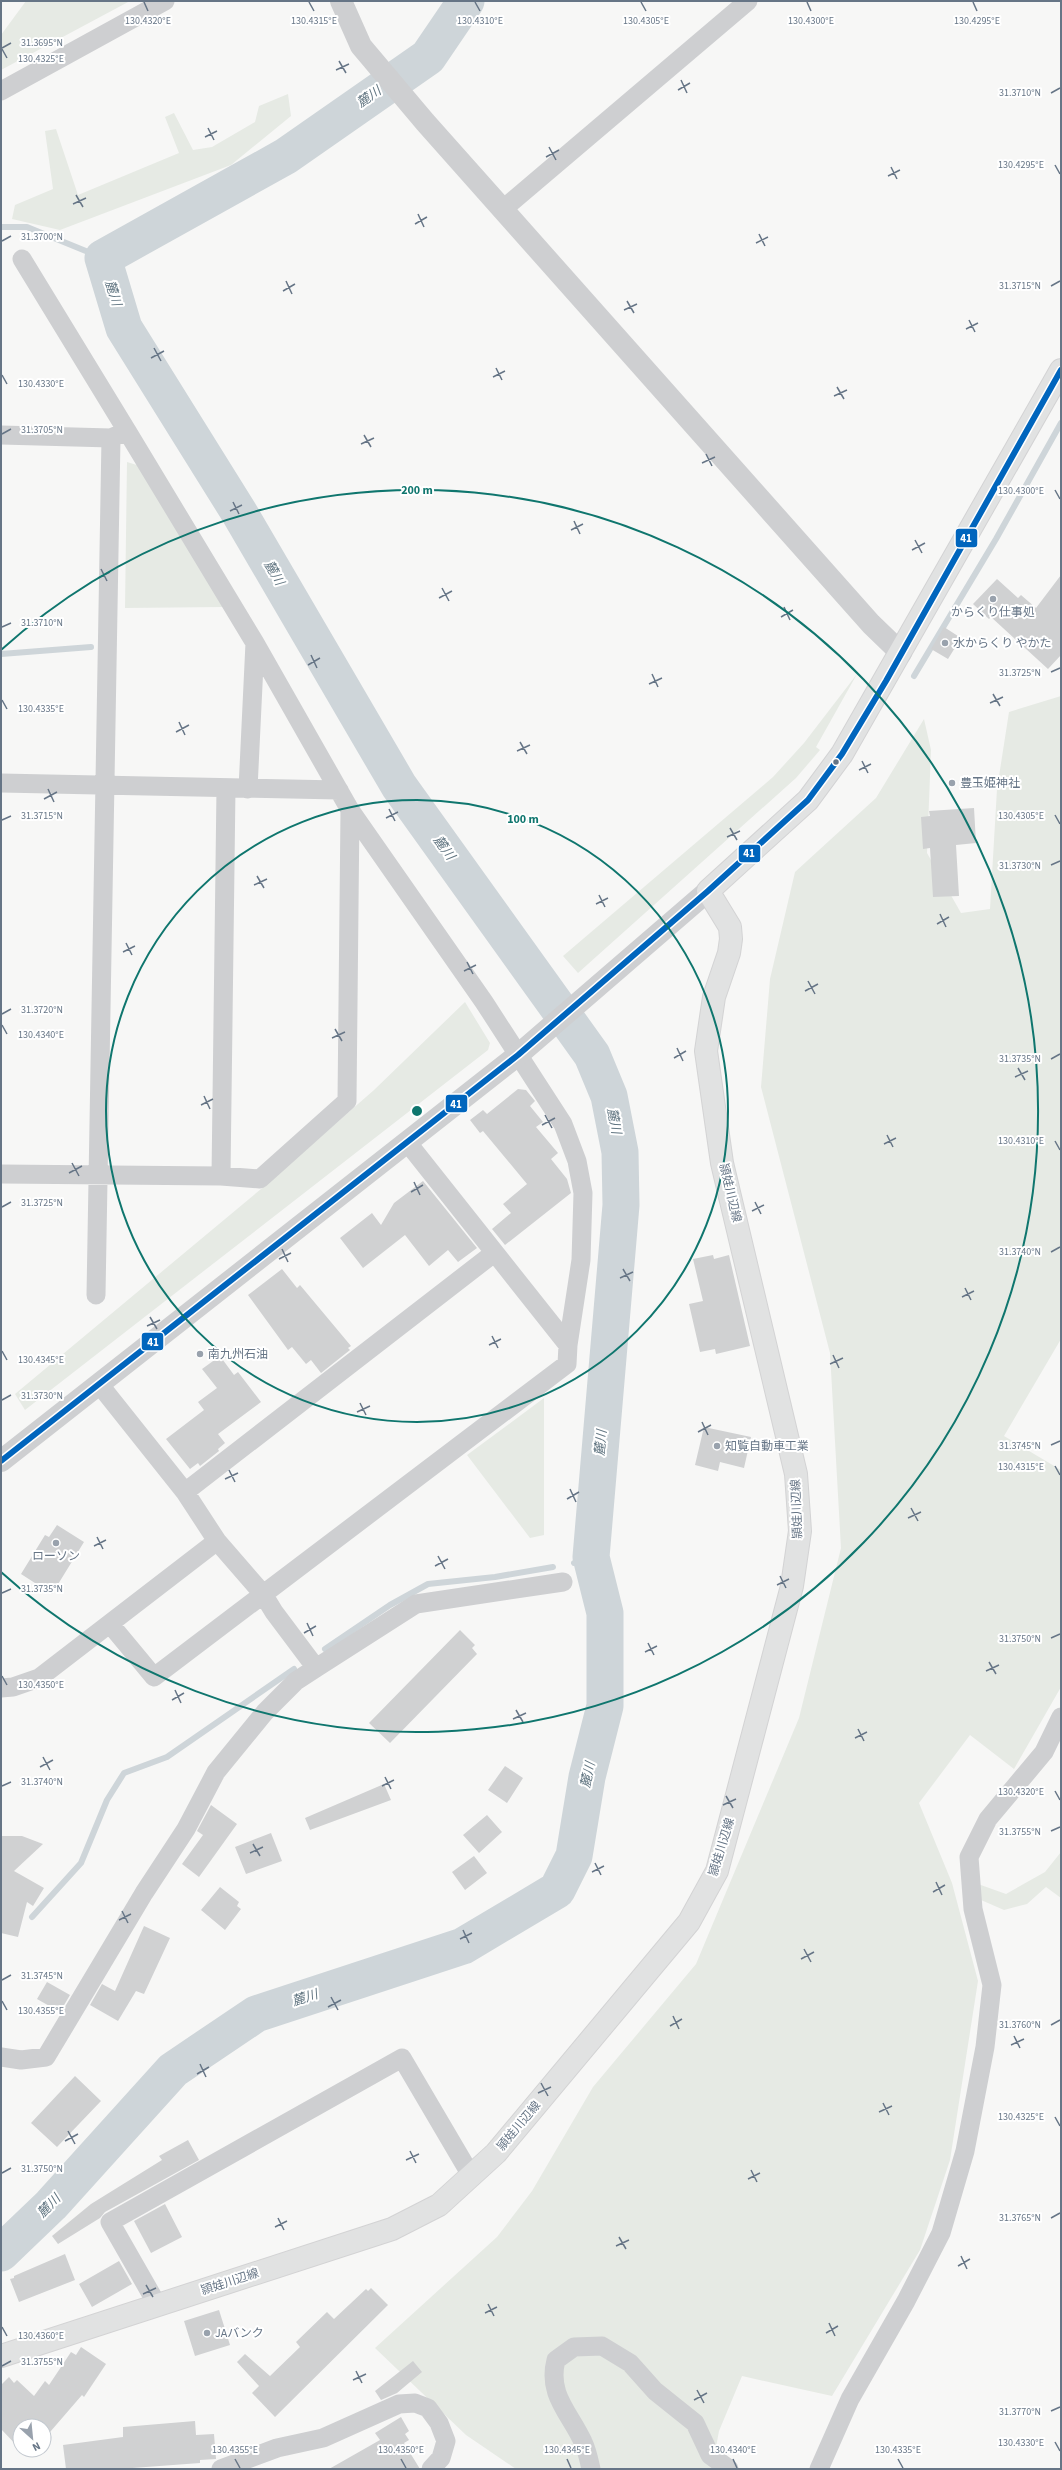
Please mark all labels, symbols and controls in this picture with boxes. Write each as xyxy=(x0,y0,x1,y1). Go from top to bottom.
text: 130.4320°E xyxy=(125,14,171,28)
text: 130.4315°E xyxy=(291,14,337,28)
text: 130.4310°E xyxy=(457,14,503,28)
text: 130.4305°E xyxy=(623,14,669,28)
text: 130.4300°E xyxy=(788,14,834,28)
text: 130.4295°E xyxy=(954,14,1000,28)
text: 31.3695°N xyxy=(21,36,63,50)
text: 130.4325°E xyxy=(18,52,64,66)
water label: 麓川 xyxy=(353,81,386,112)
text: 31.3710°N xyxy=(999,86,1041,100)
text: 130.4295°E xyxy=(998,158,1044,172)
text: 31.3700°N xyxy=(21,230,63,244)
water label: 麓川 xyxy=(101,278,126,310)
text: 31.3715°N xyxy=(999,279,1041,293)
text: 130.4330°E xyxy=(18,377,64,391)
text: 31.3705°N xyxy=(21,423,63,437)
text: 200 m xyxy=(401,482,433,499)
text: 130.4300°E xyxy=(998,484,1044,498)
line badge: 41 xyxy=(955,528,978,548)
text: 41 xyxy=(960,531,972,546)
water label: 麓川 xyxy=(260,557,289,590)
marker: からくり仕事処 xyxy=(988,594,998,604)
place label: からくり仕事処 xyxy=(951,604,1035,621)
text: 31.3710°N xyxy=(21,616,63,630)
place label: 水からくり やかた xyxy=(953,635,1051,652)
marker: 水からくり やかた xyxy=(940,638,950,648)
text: 31.3725°N xyxy=(999,666,1041,680)
text: 130.4335°E xyxy=(18,702,64,716)
unlabelled marker xyxy=(831,757,841,767)
place label: 豊玉姫神社 xyxy=(960,775,1020,792)
marker: 豊玉姫神社 xyxy=(947,778,957,788)
text: 31.3715°N xyxy=(21,809,63,823)
text: 130.4305°E xyxy=(998,809,1044,823)
text: 100 m xyxy=(507,811,539,828)
water label: 麓川 xyxy=(429,832,460,865)
line badge: 41 xyxy=(738,844,761,863)
text: 41 xyxy=(743,846,755,861)
text: 31.3730°N xyxy=(999,859,1041,873)
text: 31.3720°N xyxy=(21,1003,63,1017)
text: 130.4340°E xyxy=(18,1028,64,1042)
text: 31.3735°N xyxy=(999,1052,1041,1066)
line badge: 41 xyxy=(445,1094,468,1113)
text: 41 xyxy=(450,1097,462,1112)
centre of rings xyxy=(410,1104,424,1118)
water label: 麓川 xyxy=(603,1107,626,1137)
text: 130.4310°E xyxy=(998,1134,1044,1148)
street label: 頴娃川辺線 xyxy=(715,1162,745,1224)
text: 31.3725°N xyxy=(21,1196,63,1210)
text: 31.3740°N xyxy=(999,1245,1041,1259)
line badge: 41 xyxy=(141,1332,164,1351)
text: 41 xyxy=(147,1335,159,1350)
place label: 南九州石油 xyxy=(208,1346,268,1363)
marker: 南九州石油 xyxy=(195,1349,205,1359)
text: 130.4345°E xyxy=(18,1353,64,1367)
text: 31.3730°N xyxy=(21,1389,63,1403)
water label: 麓川 xyxy=(591,1427,611,1457)
place label: 知覧自動車工業 xyxy=(725,1438,809,1455)
text: 31.3745°N xyxy=(999,1439,1041,1453)
marker: 知覧自動車工業 xyxy=(712,1441,722,1451)
text: 130.4315°E xyxy=(998,1460,1044,1474)
street label: 頴娃川辺線 xyxy=(787,1479,807,1539)
marker: ローソン xyxy=(51,1538,61,1548)
place label: ローソン xyxy=(32,1548,80,1565)
text: 31.3735°N xyxy=(21,1582,63,1596)
text: 31.3750°N xyxy=(999,1632,1041,1646)
text: 130.4350°E xyxy=(18,1678,64,1692)
water label: 麓川 xyxy=(576,1758,600,1790)
text: 31.3740°N xyxy=(21,1775,63,1789)
text: 130.4320°E xyxy=(998,1785,1044,1799)
street label: 頴娃川辺線 xyxy=(705,1816,739,1878)
text: 31.3755°N xyxy=(999,1825,1041,1839)
text: 31.3745°N xyxy=(21,1969,63,1983)
water label: 麓川 xyxy=(290,1985,322,2011)
text: 130.4355°E xyxy=(18,2004,64,2018)
text: 31.3760°N xyxy=(999,2018,1041,2032)
street label: 頴娃川辺線 xyxy=(493,2098,545,2154)
text: 130.4325°E xyxy=(998,2110,1044,2124)
text: 31.3750°N xyxy=(21,2162,63,2176)
water label: 麓川 xyxy=(33,2189,66,2222)
text: 31.3765°N xyxy=(999,2211,1041,2225)
street label: 頴娃川辺線 xyxy=(199,2265,261,2299)
place label: JAバンク xyxy=(215,2325,264,2342)
marker: JAバンク xyxy=(202,2328,212,2338)
text: 130.4360°E xyxy=(18,2329,64,2343)
text: 31.3755°N xyxy=(21,2355,63,2369)
text: 31.3770°N xyxy=(999,2405,1041,2419)
north arrow xyxy=(12,2418,52,2458)
text: 130.4330°E xyxy=(998,2436,1044,2450)
text: N xyxy=(30,2438,43,2455)
text: 130.4355°E xyxy=(212,2443,258,2457)
text: 130.4350°E xyxy=(378,2443,424,2457)
text: 130.4345°E xyxy=(544,2443,590,2457)
text: 130.4340°E xyxy=(710,2443,756,2457)
text: 130.4335°E xyxy=(875,2443,921,2457)

